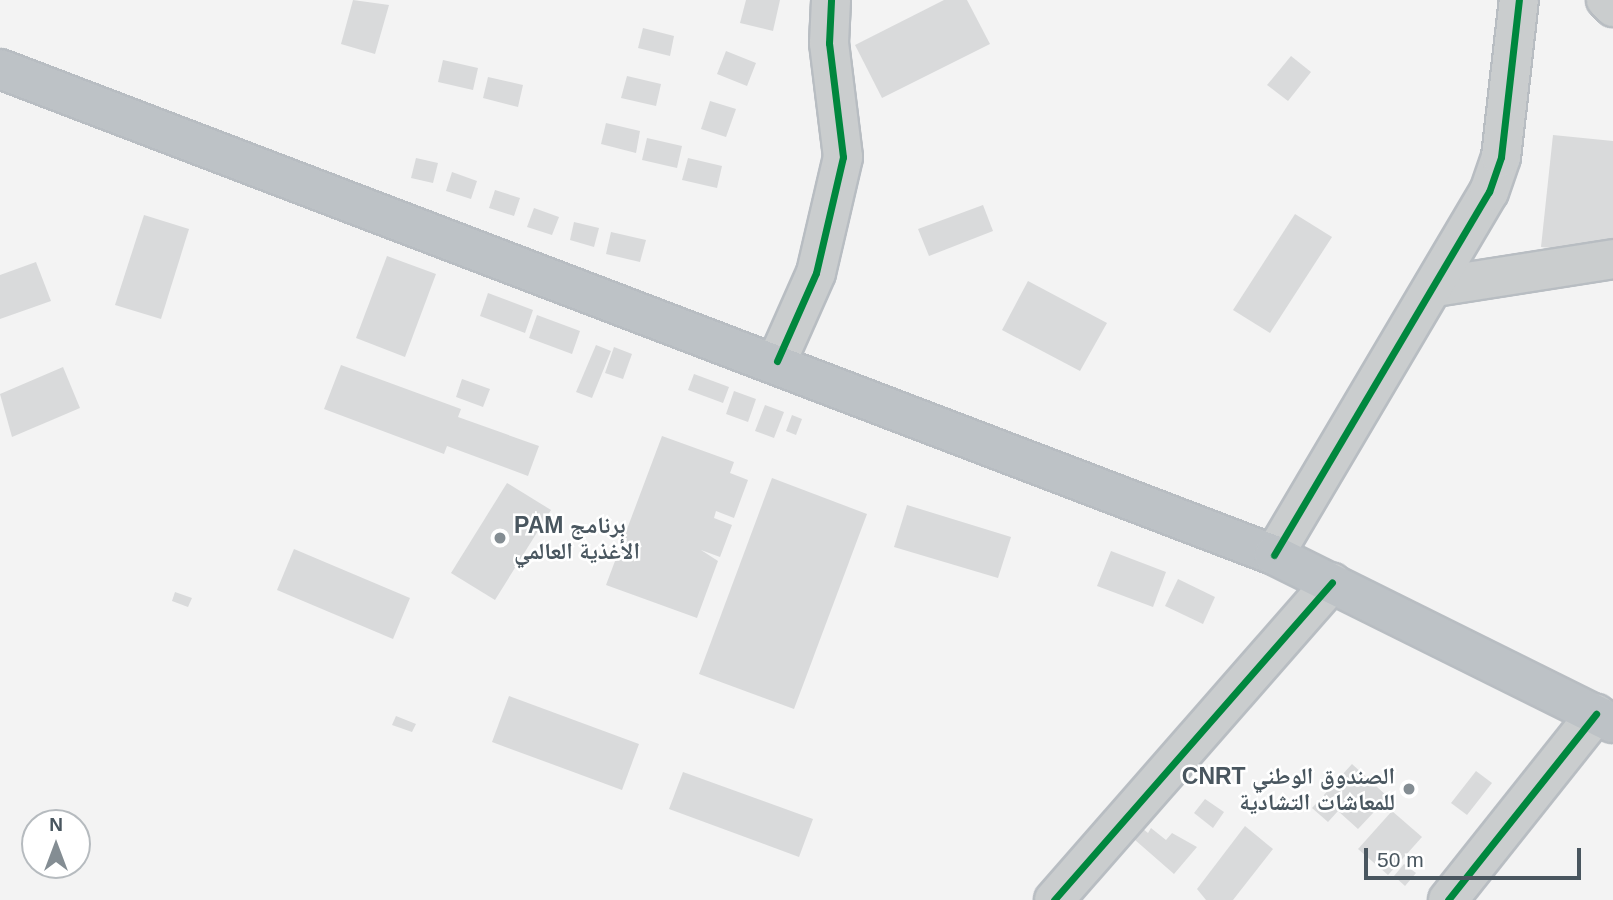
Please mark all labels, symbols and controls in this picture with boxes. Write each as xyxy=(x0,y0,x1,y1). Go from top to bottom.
place label: PAM برنامج الأغذية العالمي xyxy=(514,511,640,565)
marker: PAM برنامج الأغذية العالمي xyxy=(492,530,508,546)
place label: CNRT الصندوق الوطني للمعاشات التشادية xyxy=(1182,762,1395,816)
marker: CNRT الصندوق الوطني للمعاشات التشادية xyxy=(1401,781,1417,797)
north arrow xyxy=(21,809,91,879)
text: N xyxy=(49,814,63,835)
scale bar xyxy=(1368,834,1585,878)
text: 50 m xyxy=(1377,848,1424,871)

